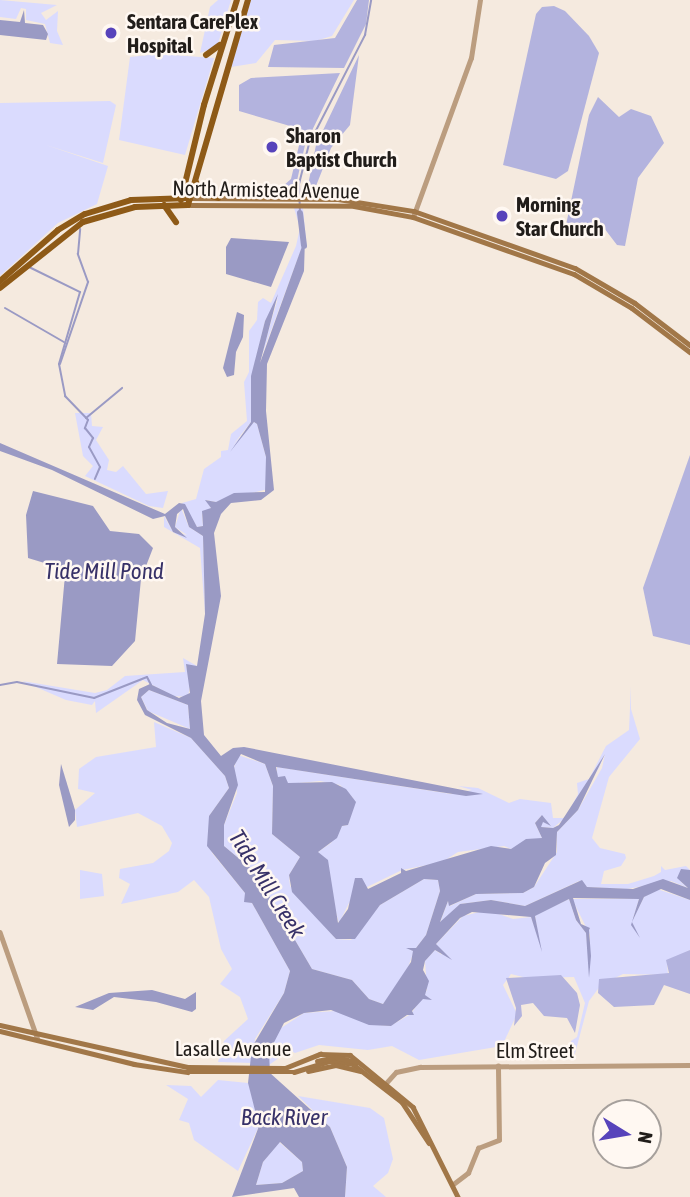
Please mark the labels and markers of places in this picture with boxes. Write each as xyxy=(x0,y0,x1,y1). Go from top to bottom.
place label: Sentara CarePlex Hospital xyxy=(127,8,258,58)
marker: Sentara CarePlex Hospital xyxy=(101,23,121,43)
place label: Sharon Baptist Church xyxy=(286,122,397,172)
marker: Sharon Baptist Church xyxy=(264,139,280,155)
place label: Morning Star Church xyxy=(516,191,604,241)
marker: Morning Star Church xyxy=(494,208,510,224)

